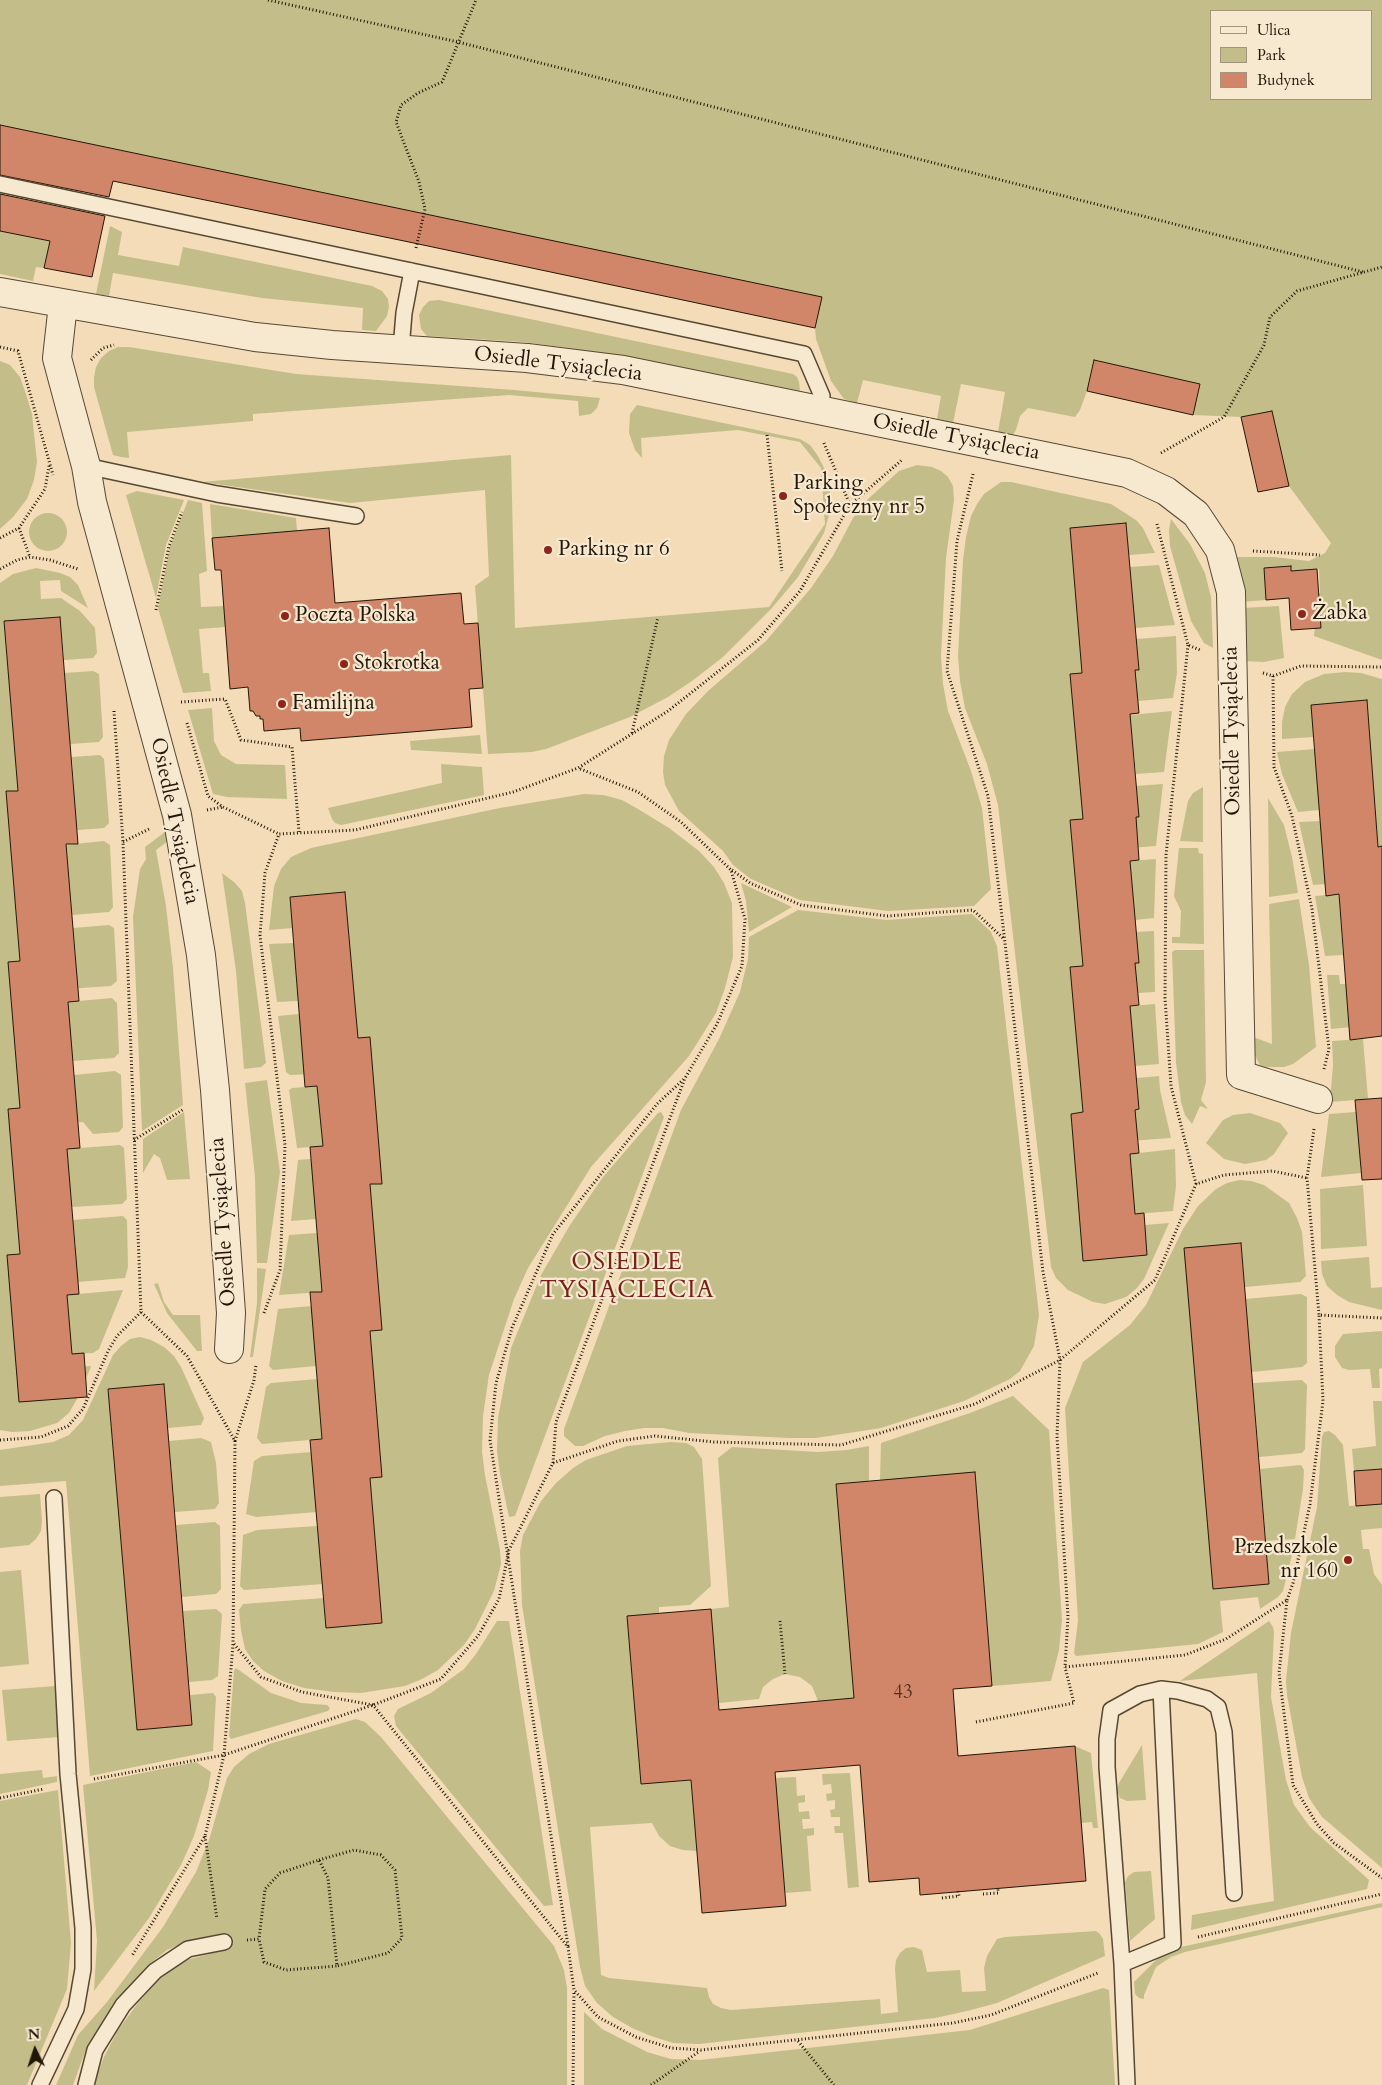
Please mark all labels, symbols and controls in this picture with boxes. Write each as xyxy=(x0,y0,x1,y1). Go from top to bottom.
legend xyxy=(1210,10,1372,100)
text: Ulica xyxy=(1257,20,1291,40)
text: Park xyxy=(1257,45,1286,65)
text: Budynek xyxy=(1257,70,1315,90)
street label: Osiedle Tysiąclecia xyxy=(472,342,644,388)
street label: Osiedle Tysiąclecia xyxy=(870,409,1042,467)
place label: Parking Społeczny nr 5 xyxy=(793,471,925,521)
marker: Parking Społeczny nr 5 xyxy=(777,490,789,502)
place label: Parking nr 6 xyxy=(558,537,670,563)
marker: Parking nr 6 xyxy=(542,544,554,556)
place label: Żabka xyxy=(1312,601,1368,627)
place label: Poczta Polska xyxy=(295,603,416,629)
marker: Żabka xyxy=(1296,608,1308,620)
marker: Poczta Polska xyxy=(279,610,291,622)
street label: Osiedle Tysiąclecia xyxy=(1219,646,1247,816)
place label: Stokrotka xyxy=(354,651,440,677)
marker: Stokrotka xyxy=(338,658,350,670)
place label: Familijna xyxy=(292,691,375,717)
marker: Familijna xyxy=(276,698,288,710)
street label: Osiedle Tysiąclecia xyxy=(144,735,204,907)
street label: Osiedle Tysiąclecia xyxy=(206,1136,242,1308)
district label: OSIEDLE TYSIĄCLECIA xyxy=(538,1249,716,1305)
place label: Przedszkole nr 160 xyxy=(1234,1535,1338,1585)
marker: Przedszkole nr 160 xyxy=(1342,1554,1354,1566)
house number: 43 xyxy=(893,1683,913,1705)
north arrow xyxy=(10,2025,60,2075)
text: N xyxy=(27,2025,41,2044)

